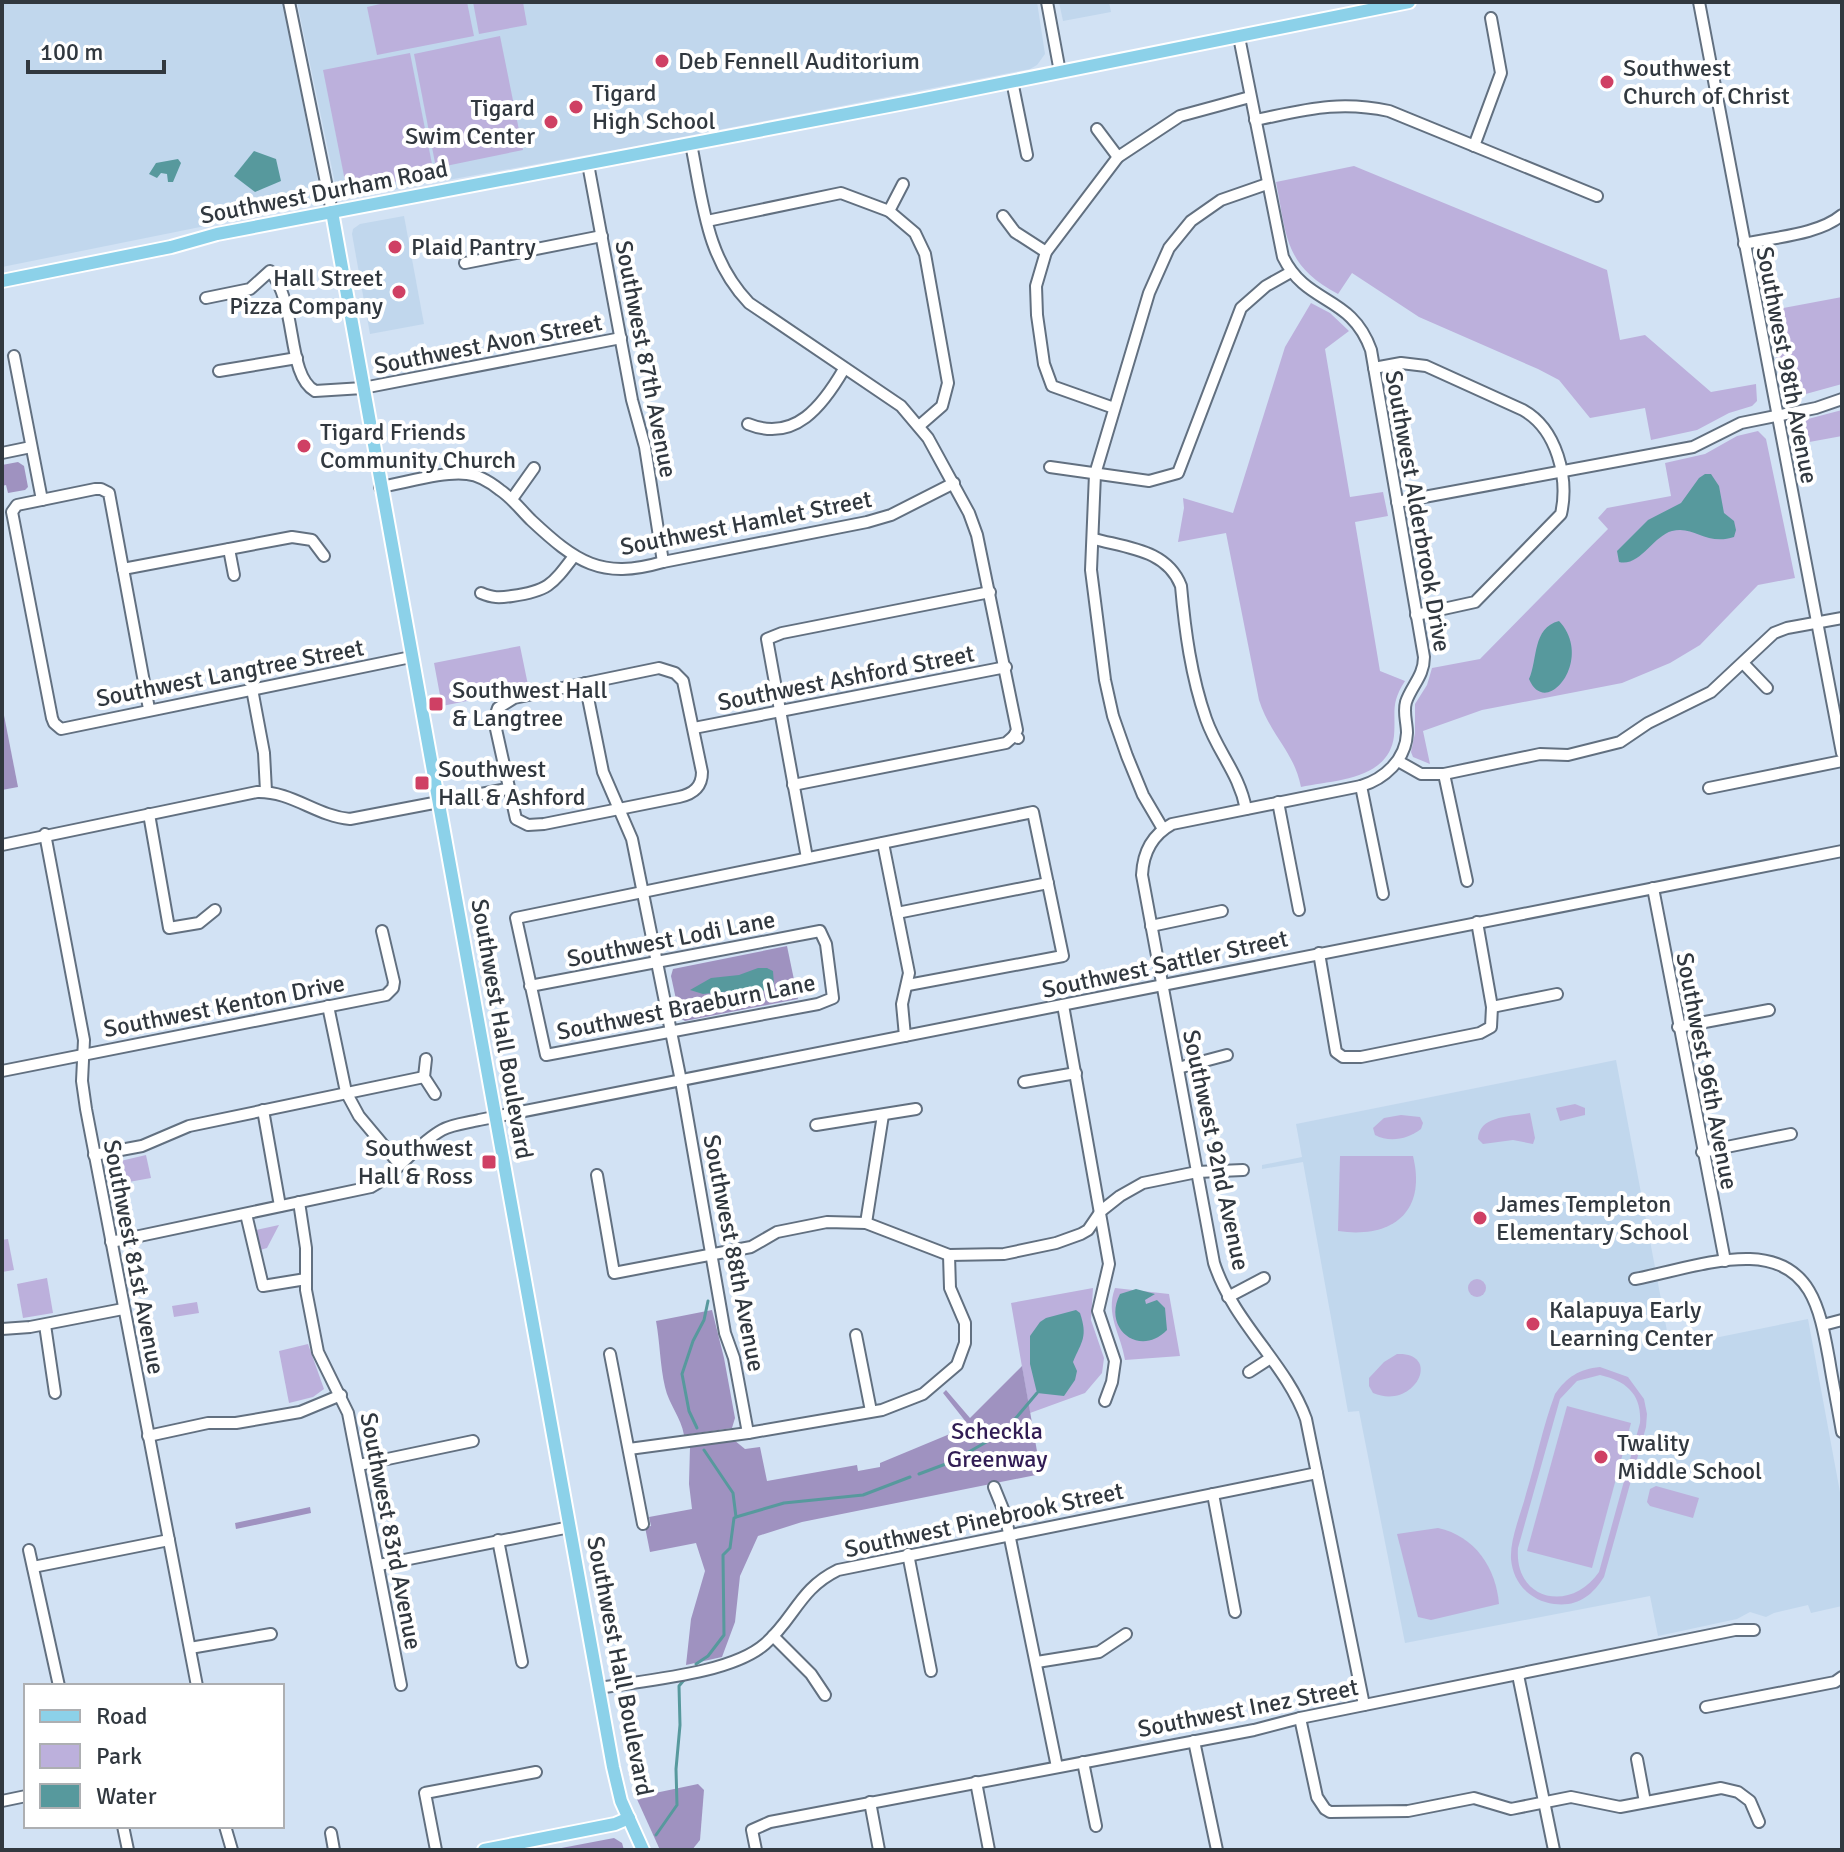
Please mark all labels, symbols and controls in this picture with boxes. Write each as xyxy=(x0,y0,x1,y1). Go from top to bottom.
scale bar xyxy=(28,24,164,74)
text: 100 m xyxy=(40,37,103,67)
place label: Deb Fennell Auditorium xyxy=(678,46,920,76)
marker: Deb Fennell Auditorium xyxy=(653,52,671,70)
place label: Southwest Church of Christ xyxy=(1623,53,1790,111)
marker: Southwest Church of Christ xyxy=(1598,73,1616,91)
place label: Tigard High School xyxy=(592,78,715,136)
place label: Tigard Swim Center xyxy=(405,93,535,151)
marker: Tigard High School xyxy=(567,98,585,116)
marker: Tigard Swim Center xyxy=(542,113,560,131)
street label: Southwest Durham Road xyxy=(198,153,450,231)
place label: Plaid Pantry xyxy=(411,232,536,262)
marker: Plaid Pantry xyxy=(386,238,404,256)
street label: Southwest 87th Avenue xyxy=(608,238,684,480)
street label: Southwest 98th Avenue xyxy=(1749,244,1825,486)
place label: Hall Street Pizza Company xyxy=(229,263,383,321)
marker: Hall Street Pizza Company xyxy=(390,283,408,301)
street label: Southwest Avon Street xyxy=(371,307,605,381)
street label: Southwest Alderbrook Drive xyxy=(1378,368,1458,654)
place label: Tigard Friends Community Church xyxy=(320,417,516,475)
marker: Tigard Friends Community Church xyxy=(295,437,313,455)
street label: Southwest Hamlet Street xyxy=(618,484,874,562)
street label: Southwest Langtree Street xyxy=(94,632,366,714)
street label: Southwest Ashford Street xyxy=(715,638,977,718)
place label: Southwest Hall & Langtree xyxy=(452,675,607,733)
marker: Southwest Hall & Langtree xyxy=(427,695,445,713)
place label: Southwest Hall & Ashford xyxy=(438,754,586,812)
marker: Southwest Hall & Ashford xyxy=(413,774,431,792)
street label: Southwest Hall Boulevard xyxy=(464,897,540,1161)
street label: Southwest Lodi Lane xyxy=(564,904,778,974)
street label: Southwest Sattler Street xyxy=(1039,923,1291,1005)
street label: Southwest 96th Avenue xyxy=(1669,950,1745,1192)
street label: Southwest Braeburn Lane xyxy=(554,967,818,1047)
street label: Southwest Kenton Drive xyxy=(101,968,347,1044)
street label: Southwest 92nd Avenue xyxy=(1176,1027,1256,1273)
street label: Southwest 88th Avenue xyxy=(696,1132,772,1374)
place label: Southwest Hall & Ross xyxy=(358,1133,473,1191)
street label: Southwest 81st Avenue xyxy=(97,1137,171,1377)
marker: Southwest Hall & Ross xyxy=(480,1153,498,1171)
place label: James Templeton Elementary School xyxy=(1496,1189,1689,1247)
marker: James Templeton Elementary School xyxy=(1471,1209,1489,1227)
place label: Kalapuya Early Learning Center xyxy=(1549,1295,1713,1353)
marker: Kalapuya Early Learning Center xyxy=(1524,1315,1542,1333)
street label: Southwest 83rd Avenue xyxy=(353,1410,429,1652)
park label: Scheckla Greenway xyxy=(947,1416,1047,1474)
place label: Twality Middle School xyxy=(1617,1428,1762,1486)
marker: Twality Middle School xyxy=(1592,1448,1610,1466)
street label: Southwest Pinebrook Street xyxy=(842,1476,1126,1564)
street label: Southwest Hall Boulevard xyxy=(580,1534,660,1798)
street label: Southwest Inez Street xyxy=(1135,1672,1361,1744)
legend xyxy=(24,1684,284,1828)
text: Road xyxy=(96,1701,147,1731)
text: Park xyxy=(96,1741,142,1771)
text: Water xyxy=(96,1781,157,1811)

